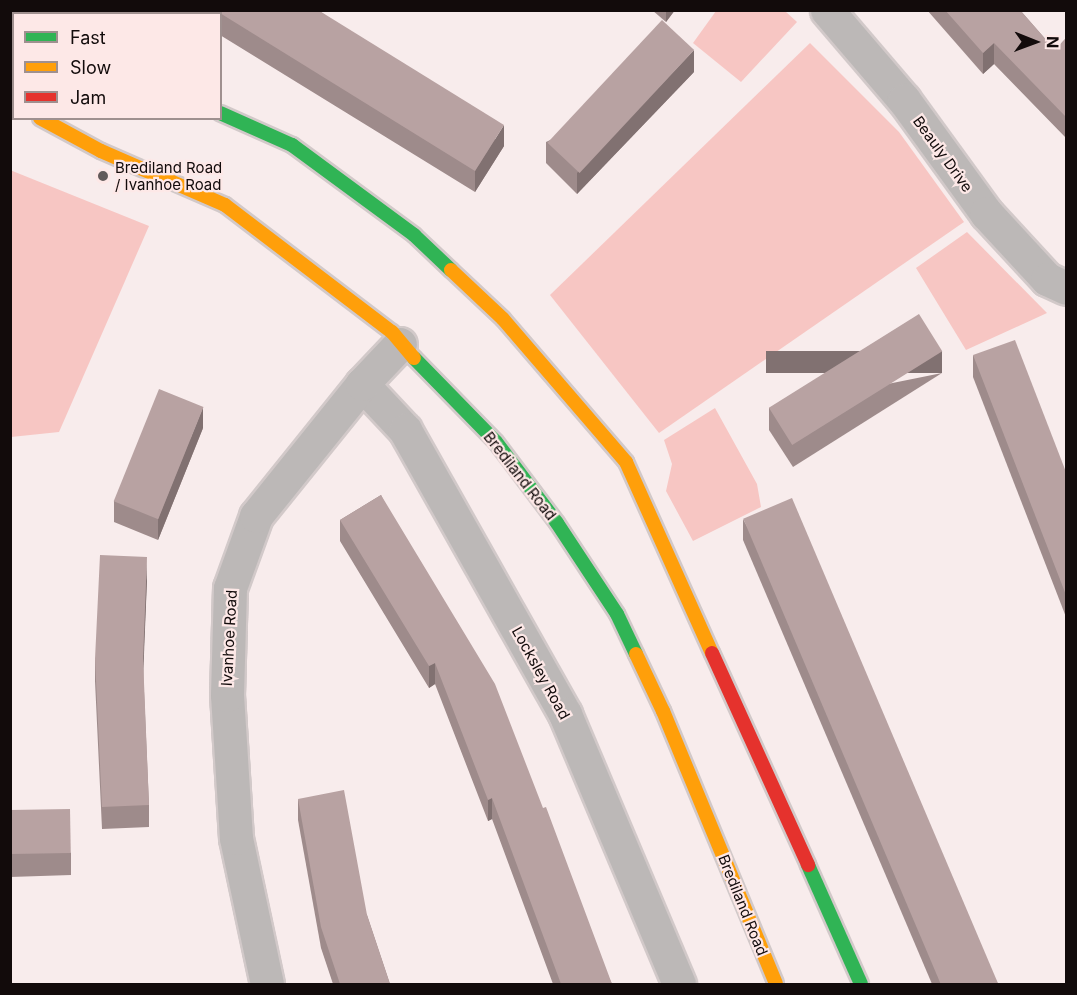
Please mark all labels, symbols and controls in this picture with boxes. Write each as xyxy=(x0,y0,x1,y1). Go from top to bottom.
legend xyxy=(12,12,222,120)
north arrow xyxy=(1005,12,1065,72)
text: Fast xyxy=(70,27,106,48)
text: N xyxy=(1043,36,1063,49)
text: Slow xyxy=(70,57,111,78)
text: Jam xyxy=(70,87,106,108)
street label: Beauly Drive xyxy=(909,112,977,196)
place label: Brediland Road / Ivanhoe Road xyxy=(115,158,222,193)
marker: Brediland Road / Ivanhoe Road xyxy=(96,169,110,183)
street label: Brediland Road xyxy=(480,428,560,524)
street label: Ivanhoe Road xyxy=(217,589,241,687)
street label: Locksley Road xyxy=(508,624,574,722)
street label: Brediland Road xyxy=(715,852,771,958)

